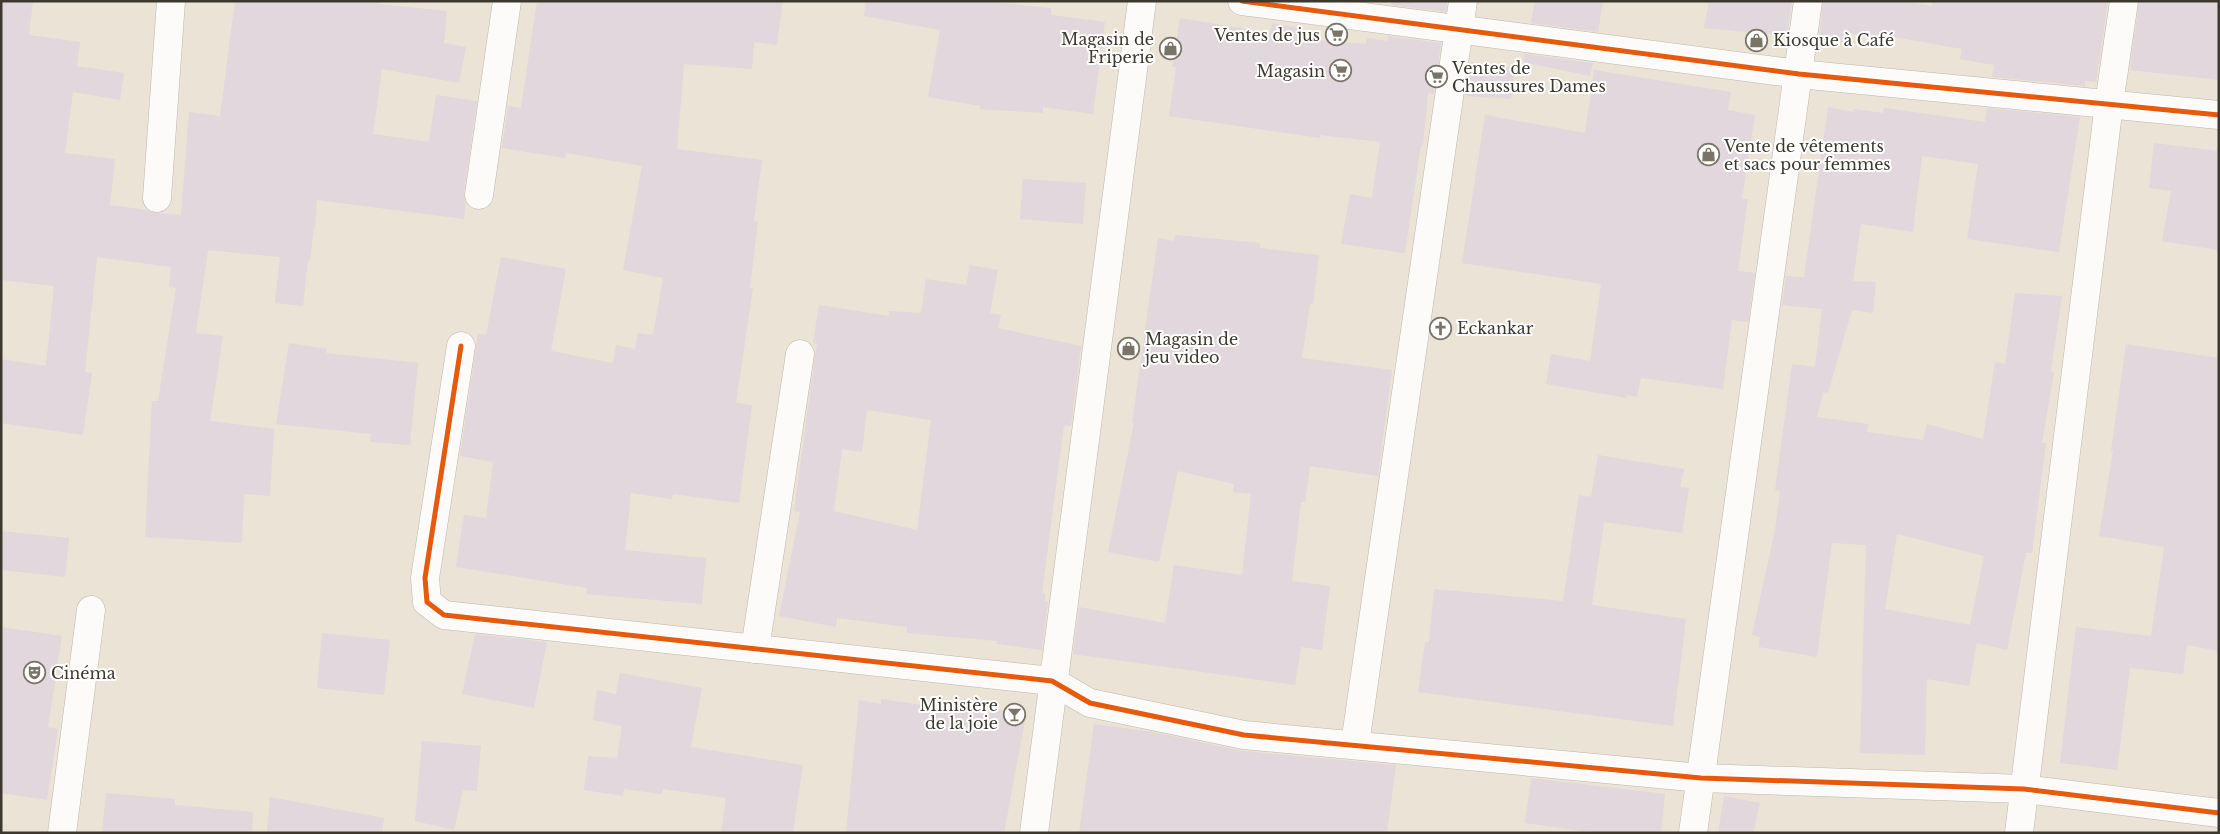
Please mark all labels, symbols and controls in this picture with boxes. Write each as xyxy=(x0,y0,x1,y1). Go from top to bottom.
supermarket icon: Ventes de jus xyxy=(1324,23,1348,47)
place label: Ventes de jus xyxy=(1213,25,1320,45)
shop icon: Kiosque à Café xyxy=(1745,28,1769,52)
place label: Magasin de Friperie xyxy=(1061,29,1154,67)
place label: Kiosque à Café xyxy=(1773,30,1894,50)
shop icon: Magasin de Friperie xyxy=(1158,36,1182,60)
place label: Ventes de Chaussures Dames xyxy=(1451,58,1606,96)
supermarket icon: Magasin xyxy=(1329,59,1353,83)
place label: Magasin xyxy=(1257,61,1325,81)
supermarket icon: Ventes de Chaussures Dames xyxy=(1424,65,1448,89)
place label: Vente de vêtements et sacs pour femmes xyxy=(1723,136,1891,174)
shop icon: Vente de vêtements et sacs pour femmes xyxy=(1696,143,1720,167)
church icon: Eckankar xyxy=(1429,316,1453,340)
place label: Eckankar xyxy=(1457,318,1534,338)
place label: Magasin de jeu video xyxy=(1142,329,1238,367)
shop icon: Magasin de jeu video xyxy=(1117,336,1141,360)
theatre icon: Cinéma xyxy=(23,661,47,685)
place label: Cinéma xyxy=(51,663,116,683)
place label: Ministère de la joie xyxy=(920,695,998,733)
bar icon: Ministère de la joie xyxy=(1002,702,1026,726)

